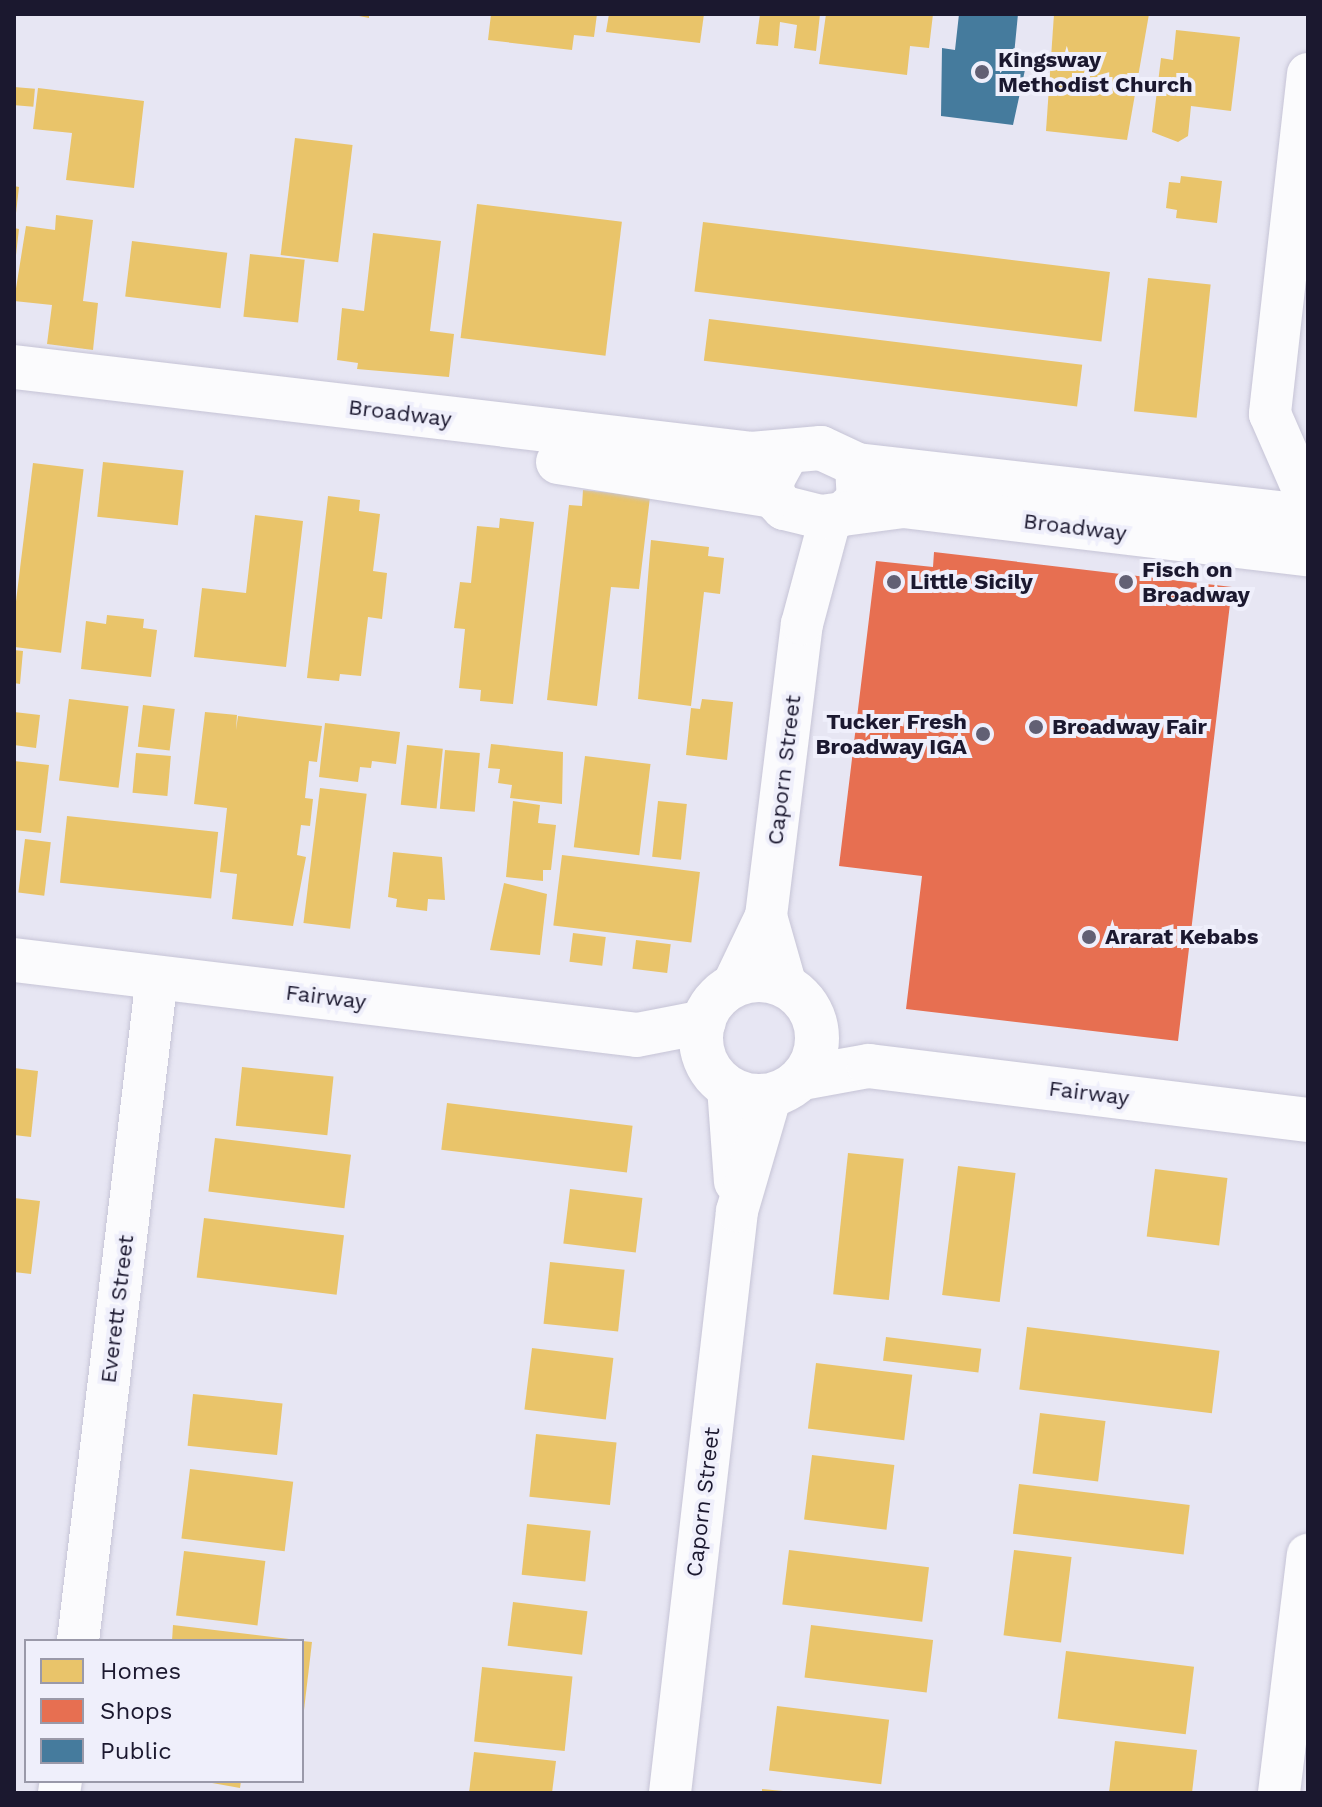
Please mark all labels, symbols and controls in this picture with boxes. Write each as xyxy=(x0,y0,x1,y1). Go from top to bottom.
place label: Kingsway Methodist Church xyxy=(998,46,1193,98)
marker: Kingsway Methodist Church xyxy=(973,63,991,81)
street label: Broadway xyxy=(347,394,453,432)
street label: Broadway xyxy=(1022,508,1128,546)
place label: Fisch on Broadway xyxy=(1142,556,1250,608)
place label: Little Sicily xyxy=(910,569,1033,595)
marker: Little Sicily xyxy=(885,573,903,591)
marker: Fisch on Broadway xyxy=(1117,573,1135,591)
street label: Caporn Street xyxy=(762,694,806,846)
place label: Tucker Fresh Broadway IGA xyxy=(815,708,967,760)
place label: Broadway Fair xyxy=(1052,714,1207,740)
marker: Broadway Fair xyxy=(1027,718,1045,736)
marker: Tucker Fresh Broadway IGA xyxy=(974,725,992,743)
place label: Ararat Kebabs xyxy=(1105,924,1259,950)
marker: Ararat Kebabs xyxy=(1080,928,1098,946)
street label: Fairway xyxy=(284,979,368,1015)
street label: Fairway xyxy=(1047,1075,1131,1111)
street label: Everett Street xyxy=(95,1233,139,1385)
street label: Caporn Street xyxy=(681,1426,725,1578)
legend xyxy=(24,1639,304,1783)
text: Homes xyxy=(100,1657,181,1685)
text: Shops xyxy=(100,1697,172,1725)
text: Public xyxy=(100,1737,172,1765)

